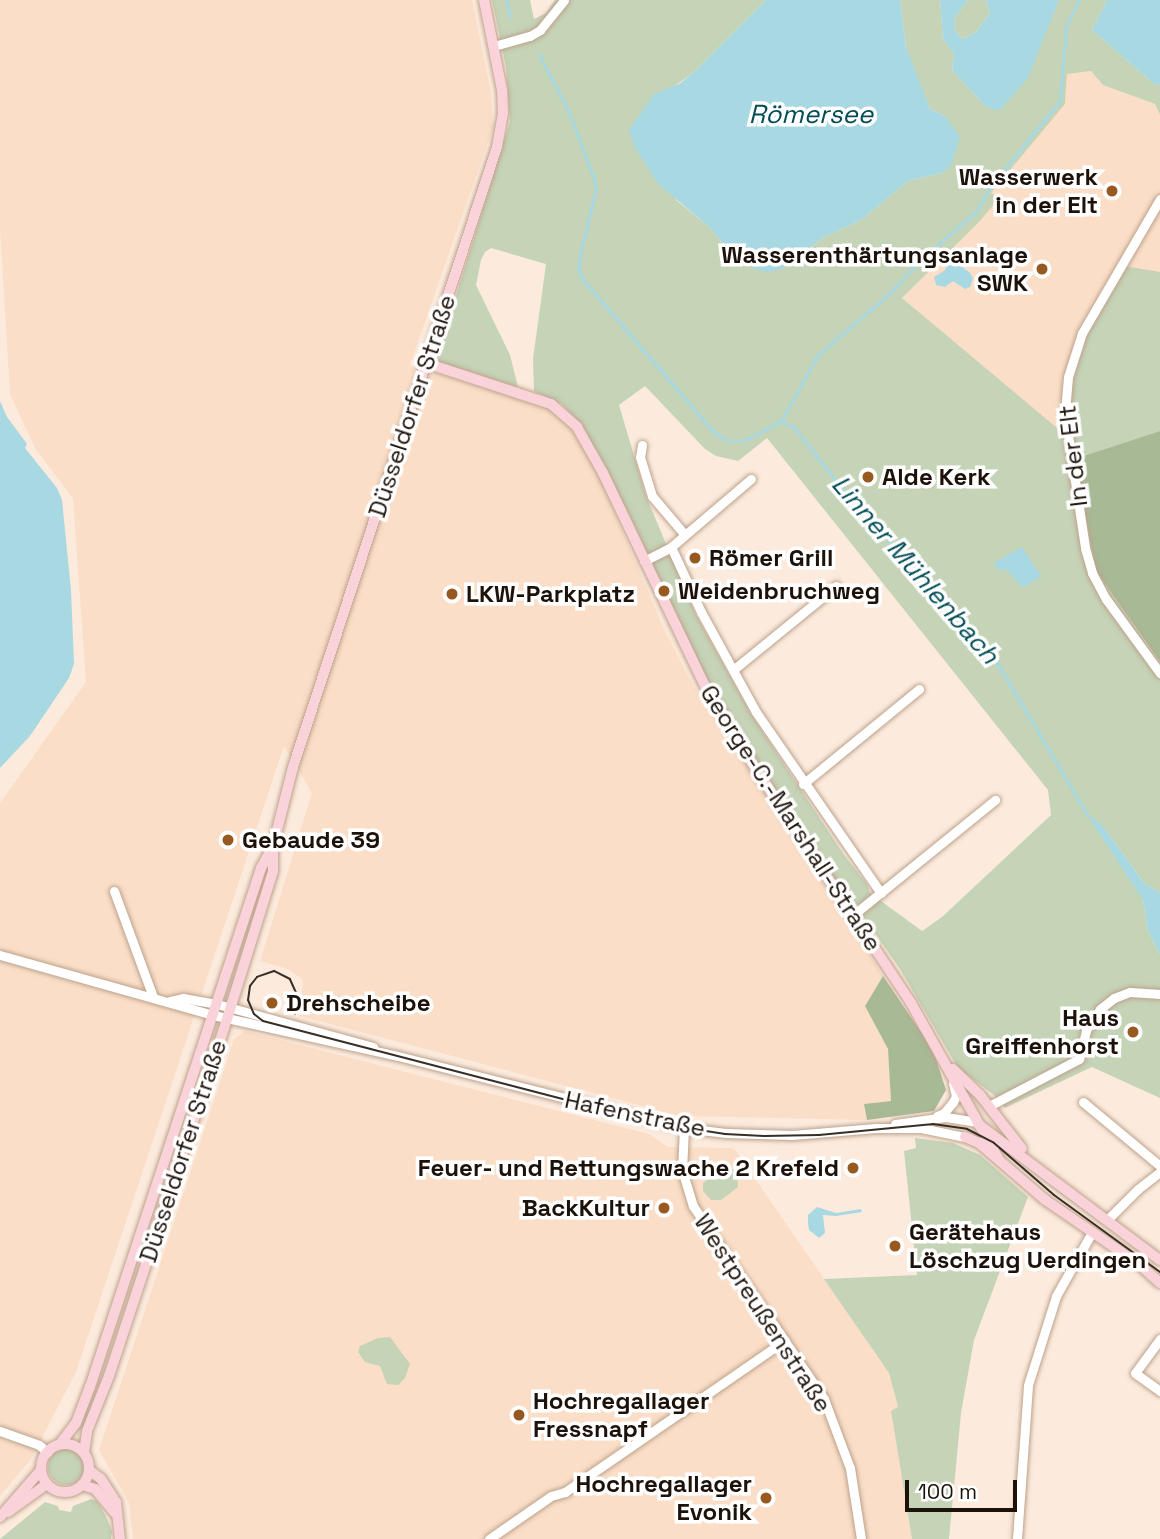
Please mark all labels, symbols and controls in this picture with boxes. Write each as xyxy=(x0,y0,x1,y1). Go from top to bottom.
water label: Römersee xyxy=(749,99,873,131)
place label: Wasserwerk in der Elt xyxy=(959,163,1098,219)
marker: Wasserwerk in der Elt xyxy=(1104,183,1120,199)
place label: Wasserenthärtungsanlage SWK xyxy=(721,241,1028,297)
marker: Wasserenthärtungsanlage SWK xyxy=(1034,261,1050,277)
street label: Düsseldorfer Straße xyxy=(362,291,462,521)
street label: In der Elt xyxy=(1052,404,1094,508)
place label: Alde Kerk xyxy=(882,463,990,491)
marker: Alde Kerk xyxy=(860,469,876,485)
water label: Linner Mühlenbach xyxy=(825,470,1005,670)
place label: Römer Grill xyxy=(709,544,833,572)
marker: Römer Grill xyxy=(687,550,703,566)
place label: Weidenbruchweg xyxy=(678,577,880,605)
place label: LKW-Parkplatz xyxy=(466,580,635,608)
marker: Weidenbruchweg xyxy=(656,583,672,599)
marker: LKW-Parkplatz xyxy=(444,586,460,602)
street label: George-C.-Marshall-Straße xyxy=(694,680,888,956)
place label: Gebaude 39 xyxy=(242,826,380,854)
marker: Gebaude 39 xyxy=(220,832,236,848)
place label: Drehscheibe xyxy=(286,989,431,1017)
marker: Drehscheibe xyxy=(264,995,280,1011)
place label: Haus Greiffenhorst xyxy=(965,1004,1119,1060)
marker: Haus Greiffenhorst xyxy=(1125,1024,1141,1040)
street label: Düsseldorfer Straße xyxy=(133,1036,233,1266)
street label: Hafenstraße xyxy=(562,1085,708,1143)
place label: Feuer- und Rettungswache 2 Krefeld xyxy=(417,1154,839,1182)
marker: Feuer- und Rettungswache 2 Krefeld xyxy=(845,1160,861,1176)
place label: BackKultur xyxy=(522,1194,650,1222)
marker: BackKultur xyxy=(656,1200,672,1216)
street label: Westpreußenstraße xyxy=(688,1209,838,1417)
place label: Gerätehaus Löschzug Uerdingen xyxy=(909,1218,1146,1274)
marker: Gerätehaus Löschzug Uerdingen xyxy=(887,1238,903,1254)
place label: Hochregallager Fressnapf xyxy=(533,1387,709,1443)
marker: Hochregallager Fressnapf xyxy=(511,1407,527,1423)
scale bar xyxy=(908,1466,1020,1510)
place label: Hochregallager Evonik xyxy=(576,1470,752,1526)
text: 100 m xyxy=(918,1478,977,1505)
marker: Hochregallager Evonik xyxy=(758,1490,774,1506)

